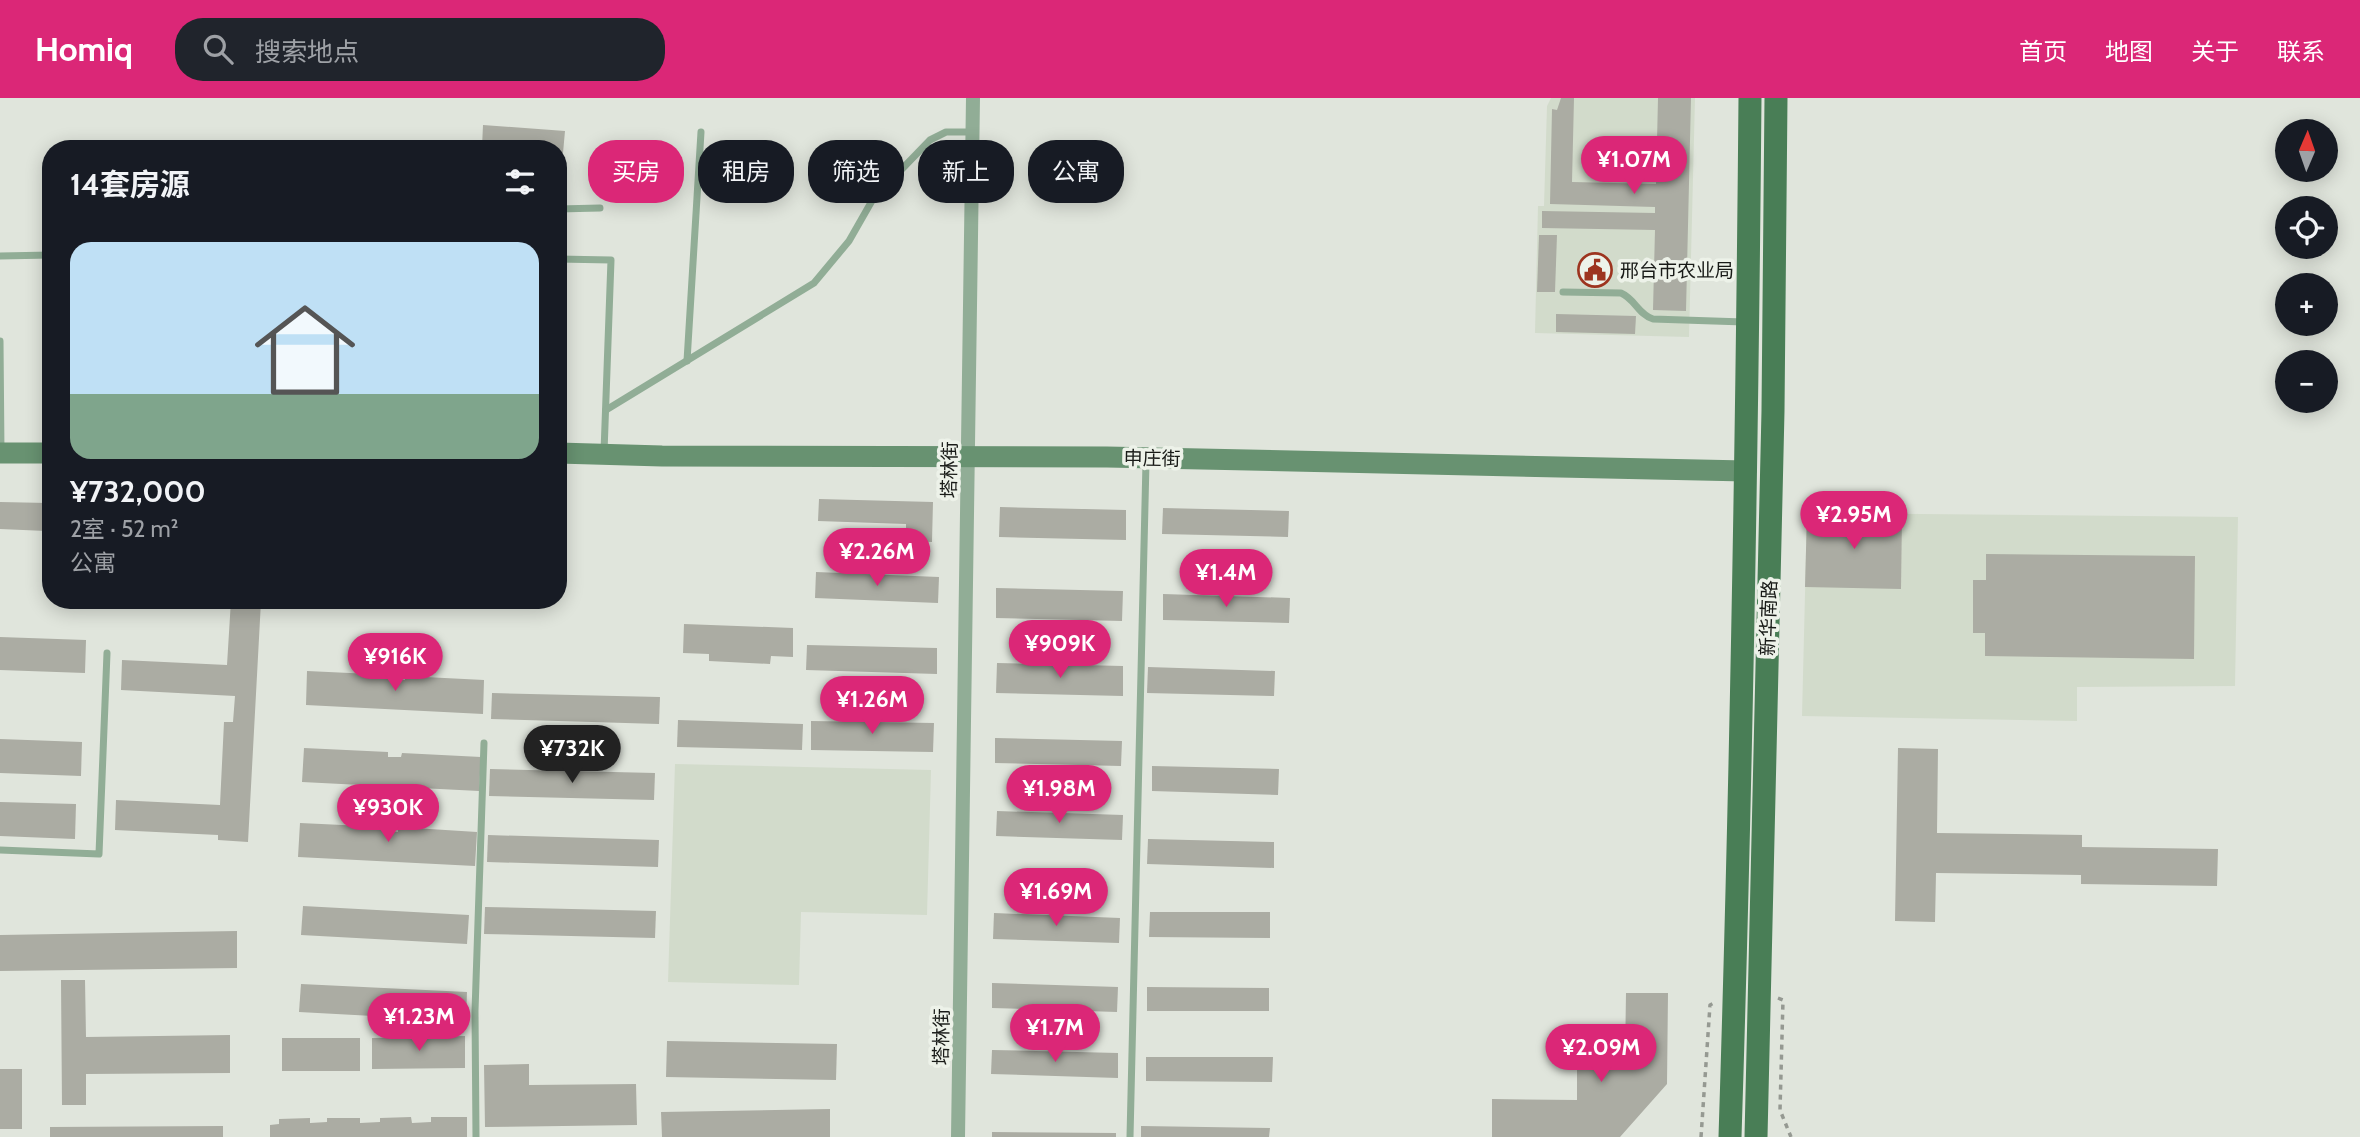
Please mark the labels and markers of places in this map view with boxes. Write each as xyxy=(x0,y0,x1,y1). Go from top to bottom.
pin: ¥1.07M xyxy=(1577,136,1691,196)
public building icon: 邢台市农业局 xyxy=(1576,251,1614,289)
place label: 邢台市农业局 xyxy=(1620,259,1734,282)
pin: ¥2.95M xyxy=(1797,491,1911,551)
pin: ¥2.26M xyxy=(820,528,934,588)
pin: ¥1.4M xyxy=(1177,550,1275,609)
pin: ¥909K xyxy=(1011,620,1109,680)
pin: ¥916K xyxy=(346,634,444,693)
pin: ¥1.26M xyxy=(815,676,929,736)
pin: ¥732K xyxy=(523,726,621,785)
pin: ¥1.98M xyxy=(1002,766,1116,825)
pin: ¥930K xyxy=(339,784,437,844)
pin: ¥1.69M xyxy=(999,868,1113,928)
pin: ¥1.23M xyxy=(362,993,476,1053)
pin: ¥1.7M xyxy=(1006,1004,1104,1064)
pin: ¥2.09M xyxy=(1544,1024,1658,1084)

